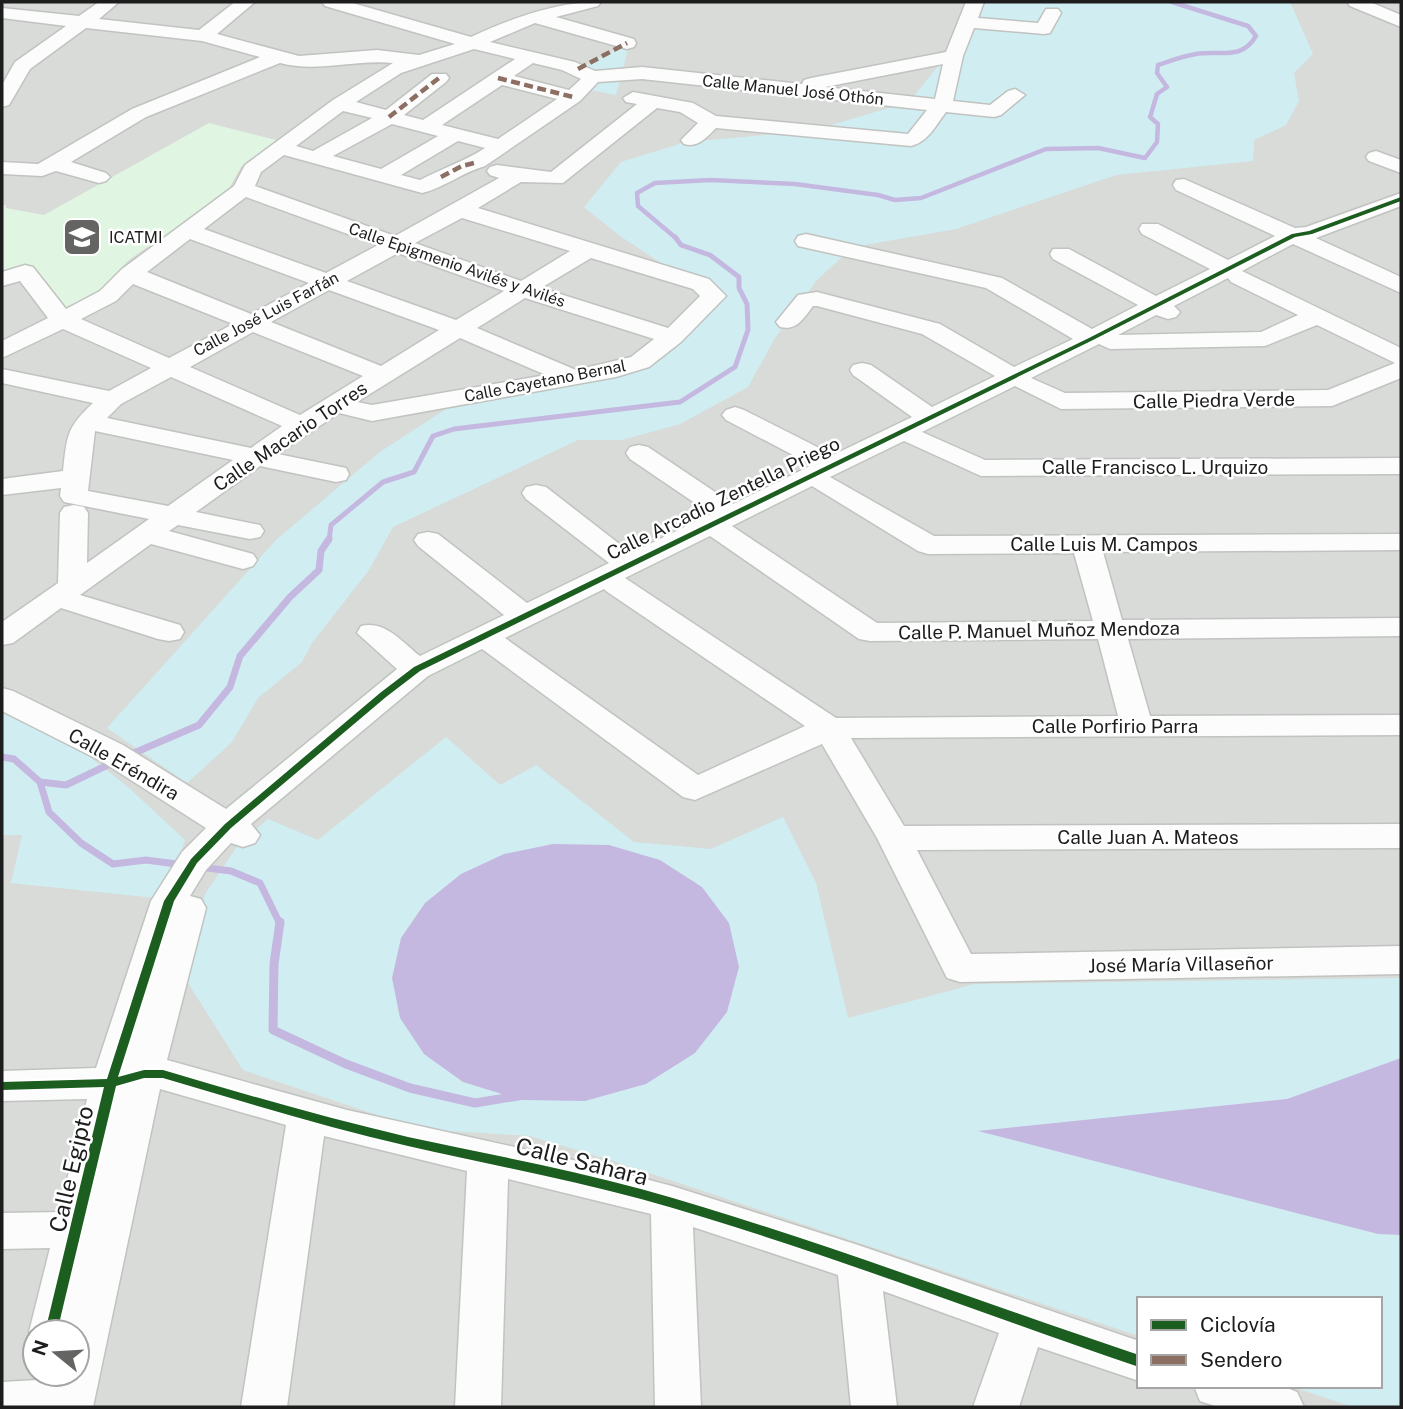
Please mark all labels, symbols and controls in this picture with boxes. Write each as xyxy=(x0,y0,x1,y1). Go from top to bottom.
street label: Calle Manuel José Othón xyxy=(701,71,885,109)
school or university icon: ICATMI xyxy=(61,216,103,258)
street label: Calle Epigmenio Avilés y Avilés xyxy=(346,219,568,311)
place label: ICATMI xyxy=(109,228,162,247)
street label: Calle José Luis Farfán xyxy=(190,268,342,360)
street label: Calle Cayetano Bernal xyxy=(463,356,628,406)
street label: Calle Macario Torres xyxy=(209,376,371,496)
street label: Calle Piedra Verde xyxy=(1133,388,1295,412)
street label: Calle Arcadio Zentella Priego xyxy=(603,432,843,564)
street label: Calle Francisco L. Urquizo xyxy=(1042,456,1268,478)
street label: Calle Luis M. Campos xyxy=(1010,533,1198,555)
street label: Calle P. Manuel Muñoz Mendoza xyxy=(898,617,1180,643)
street label: Calle Porfirio Parra xyxy=(1032,715,1198,737)
street label: Calle Eréndira xyxy=(65,724,183,804)
street label: Calle Juan A. Mateos xyxy=(1057,826,1239,848)
street label: José María Villaseñor xyxy=(1088,951,1274,977)
street label: Calle Egipto xyxy=(43,1103,99,1235)
street label: Calle Sahara xyxy=(513,1132,651,1190)
legend xyxy=(1137,1297,1382,1388)
text: Ciclovía xyxy=(1200,1312,1276,1337)
north arrow xyxy=(21,1318,91,1388)
text: N xyxy=(27,1337,53,1358)
text: Sendero xyxy=(1200,1347,1282,1372)

